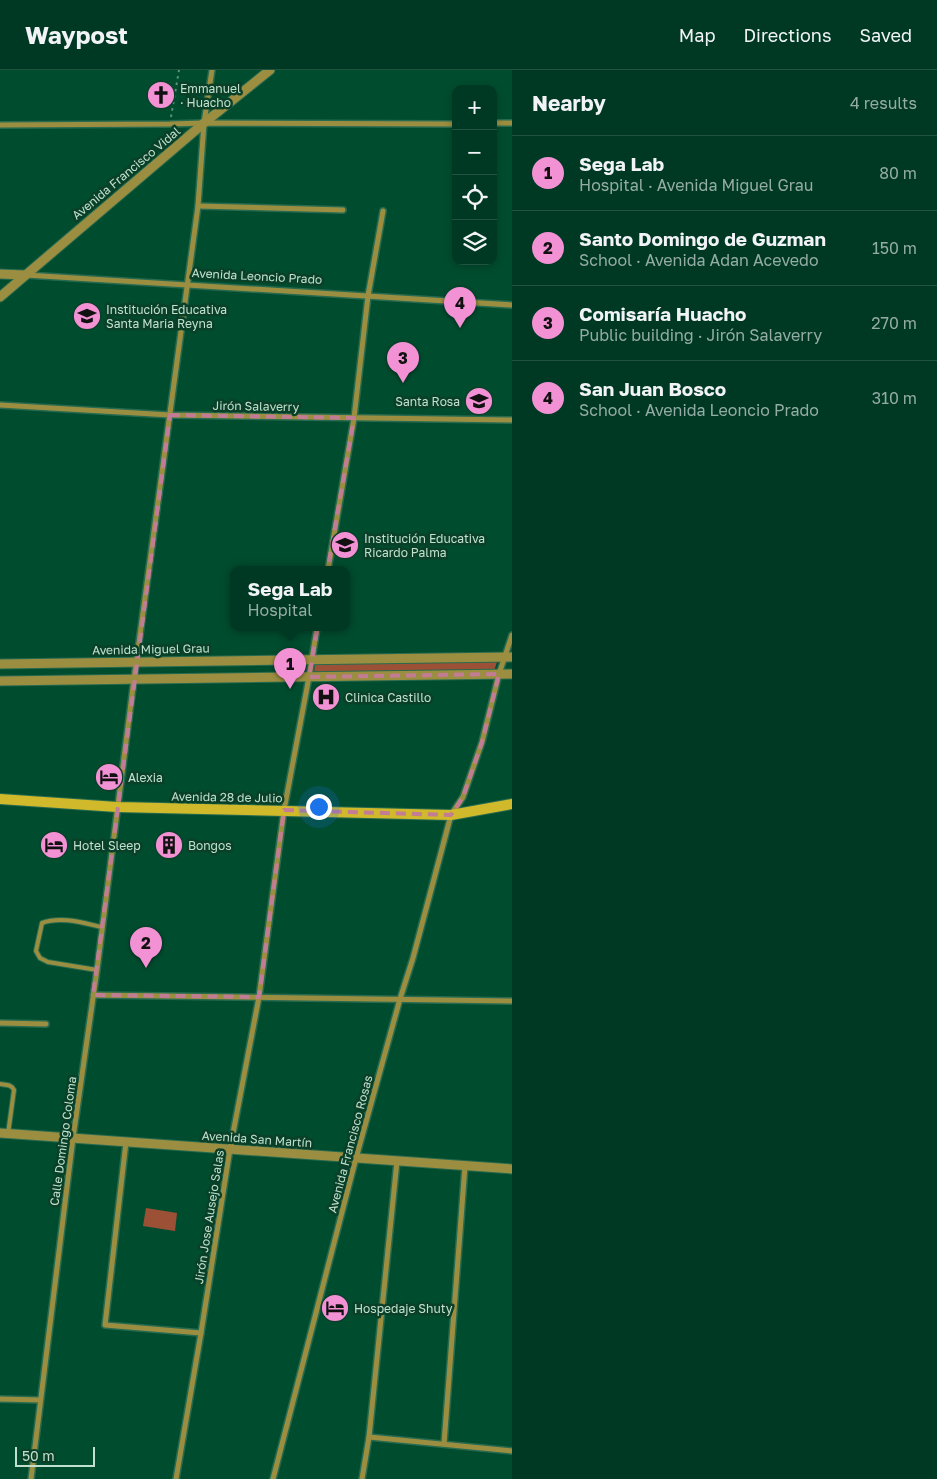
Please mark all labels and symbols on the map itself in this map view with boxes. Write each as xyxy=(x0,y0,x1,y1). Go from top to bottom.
church icon: Emmanuel · Huacho xyxy=(146,80,176,110)
place label: Emmanuel · Huacho xyxy=(180,81,241,110)
street label: Avenida Francisco Vidal xyxy=(69,123,183,223)
street label: Avenida Leoncio Prado xyxy=(191,265,323,287)
pin: 4 xyxy=(444,287,476,328)
school or university icon: Institución Educativa Santa Maria Reyna xyxy=(72,301,102,331)
place label: Institución Educativa Santa Maria Reyna xyxy=(106,302,227,331)
pin: 3 xyxy=(387,342,419,383)
school or university icon: Santa Rosa xyxy=(464,386,494,416)
place label: Santa Rosa xyxy=(395,394,460,409)
street label: Jirón Salaverry xyxy=(213,398,300,414)
school or university icon: Institución Educativa Ricardo Palma xyxy=(330,530,360,560)
place label: Institución Educativa Ricardo Palma xyxy=(364,531,485,560)
street label: Avenida Miguel Grau xyxy=(92,640,210,658)
pin: 1 xyxy=(274,648,306,689)
hospital icon: Clinica Castillo xyxy=(311,682,341,712)
place label: Clinica Castillo xyxy=(345,690,431,705)
hotel icon: Alexia xyxy=(94,762,124,792)
place label: Alexia xyxy=(128,770,163,785)
street label: Avenida 28 de Julio xyxy=(171,789,283,805)
your location xyxy=(306,794,332,820)
hotel icon: Hotel Sleep xyxy=(39,830,69,860)
building icon: Bongos xyxy=(154,830,184,860)
place label: Hotel Sleep xyxy=(73,838,141,853)
place label: Bongos xyxy=(188,838,232,853)
pin: 2 xyxy=(130,927,162,968)
street label: Avenida Francisco Rosas xyxy=(324,1073,376,1215)
street label: Calle Domingo Coloma xyxy=(46,1075,80,1207)
street label: Avenida San Martín xyxy=(201,1128,313,1150)
street label: Jirón Jose Ausejo Salas xyxy=(191,1149,227,1285)
hotel icon: Hospedaje Shuty xyxy=(320,1293,350,1323)
place label: Hospedaje Shuty xyxy=(354,1301,453,1316)
scale bar xyxy=(15,1444,95,1467)

